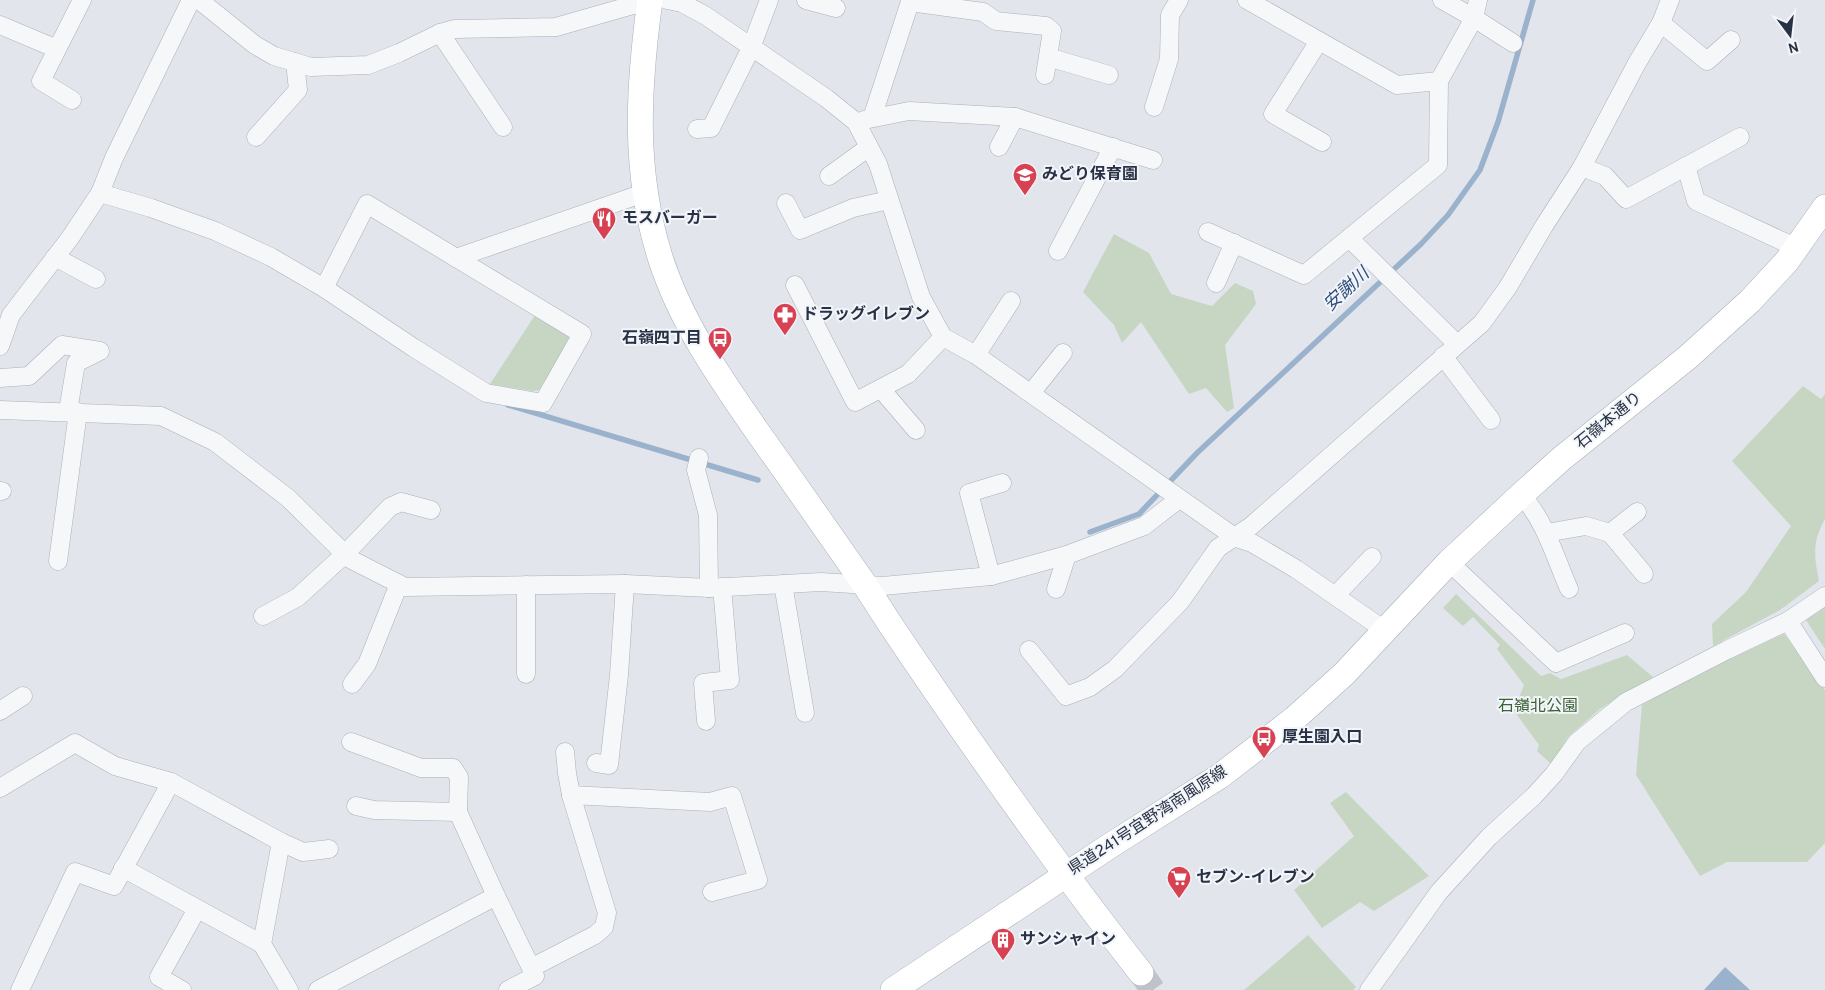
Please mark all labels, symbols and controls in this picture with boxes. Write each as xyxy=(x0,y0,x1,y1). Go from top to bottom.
north arrow xyxy=(1765,10,1815,60)
text: N xyxy=(1786,37,1800,56)
school or university icon: みどり保育園 xyxy=(1012,162,1038,196)
place label: みどり保育園 xyxy=(1042,165,1138,185)
restaurant icon: モスバーガー xyxy=(591,206,617,240)
place label: モスバーガー xyxy=(622,209,718,229)
water label: 安謝川 xyxy=(1319,262,1376,317)
pharmacy icon: ドラッグイレブン xyxy=(772,302,798,336)
place label: ドラッグイレブン xyxy=(802,304,930,325)
bus stop icon: 石嶺四丁目 xyxy=(707,326,733,360)
place label: 石嶺四丁目 xyxy=(622,329,702,349)
street label: 石嶺本通り xyxy=(1572,388,1646,454)
park label: 石嶺北公園 xyxy=(1498,697,1578,717)
bus stop icon: 厚生園入口 xyxy=(1251,725,1277,759)
place label: 厚生園入口 xyxy=(1282,728,1362,748)
street label: 県道241号宜野湾南風原線 xyxy=(1065,762,1231,880)
supermarket icon: セブン-イレブン xyxy=(1166,865,1192,899)
place label: セブン-イレブン xyxy=(1196,868,1315,888)
building icon: サンシャイン xyxy=(990,927,1016,961)
place label: サンシャイン xyxy=(1020,930,1116,950)

